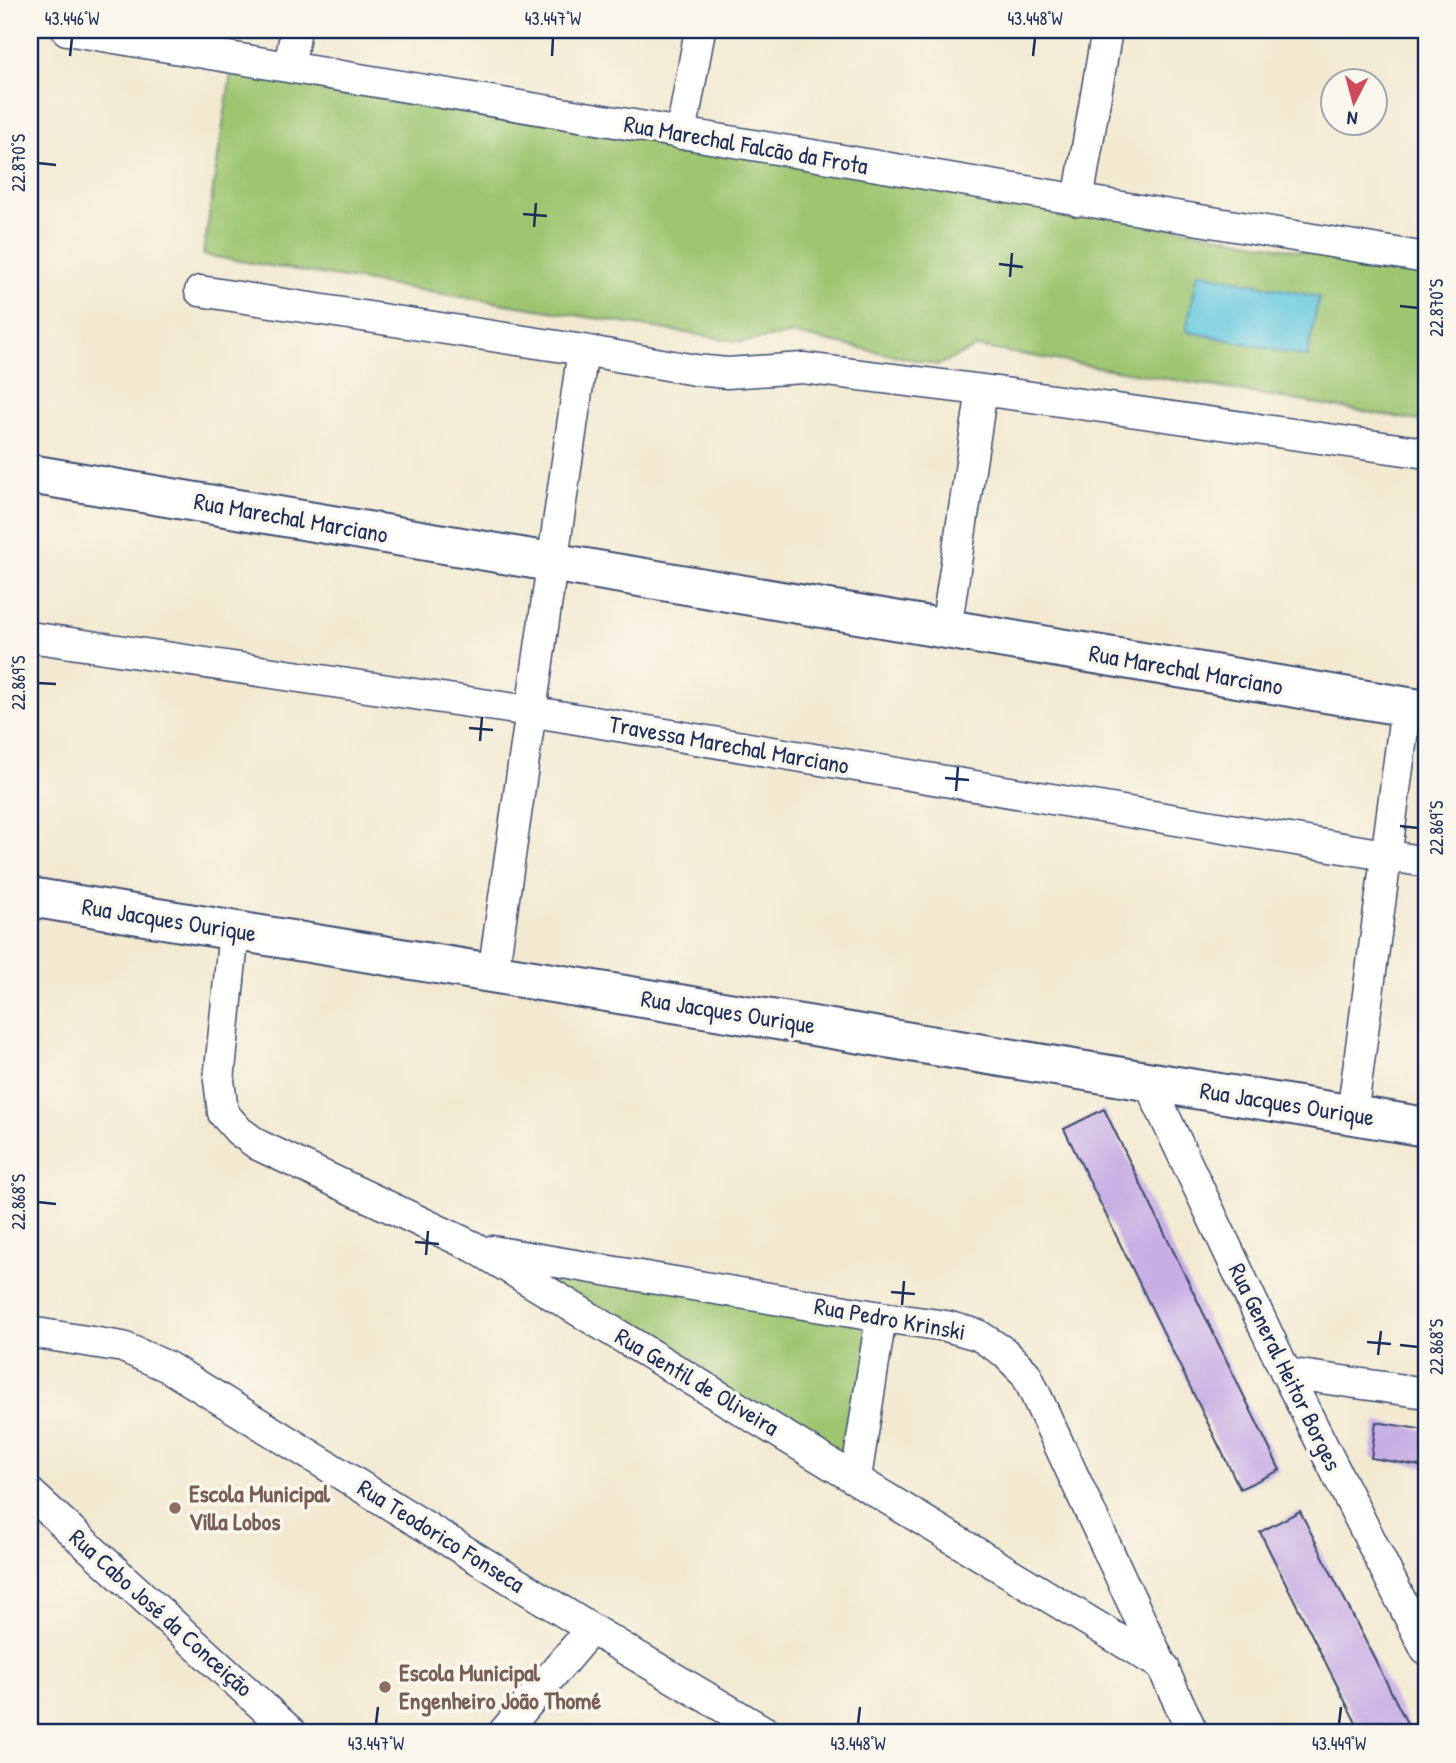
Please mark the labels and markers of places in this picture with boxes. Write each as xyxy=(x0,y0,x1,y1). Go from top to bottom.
place label: Escola Municipal Villa Lobos xyxy=(189,1477,331,1537)
marker: Escola Municipal Villa Lobos xyxy=(167,1500,183,1516)
place label: Escola Municipal Engenheiro João Thomé xyxy=(399,1656,601,1717)
marker: Escola Municipal Engenheiro João Thomé xyxy=(377,1679,393,1695)

